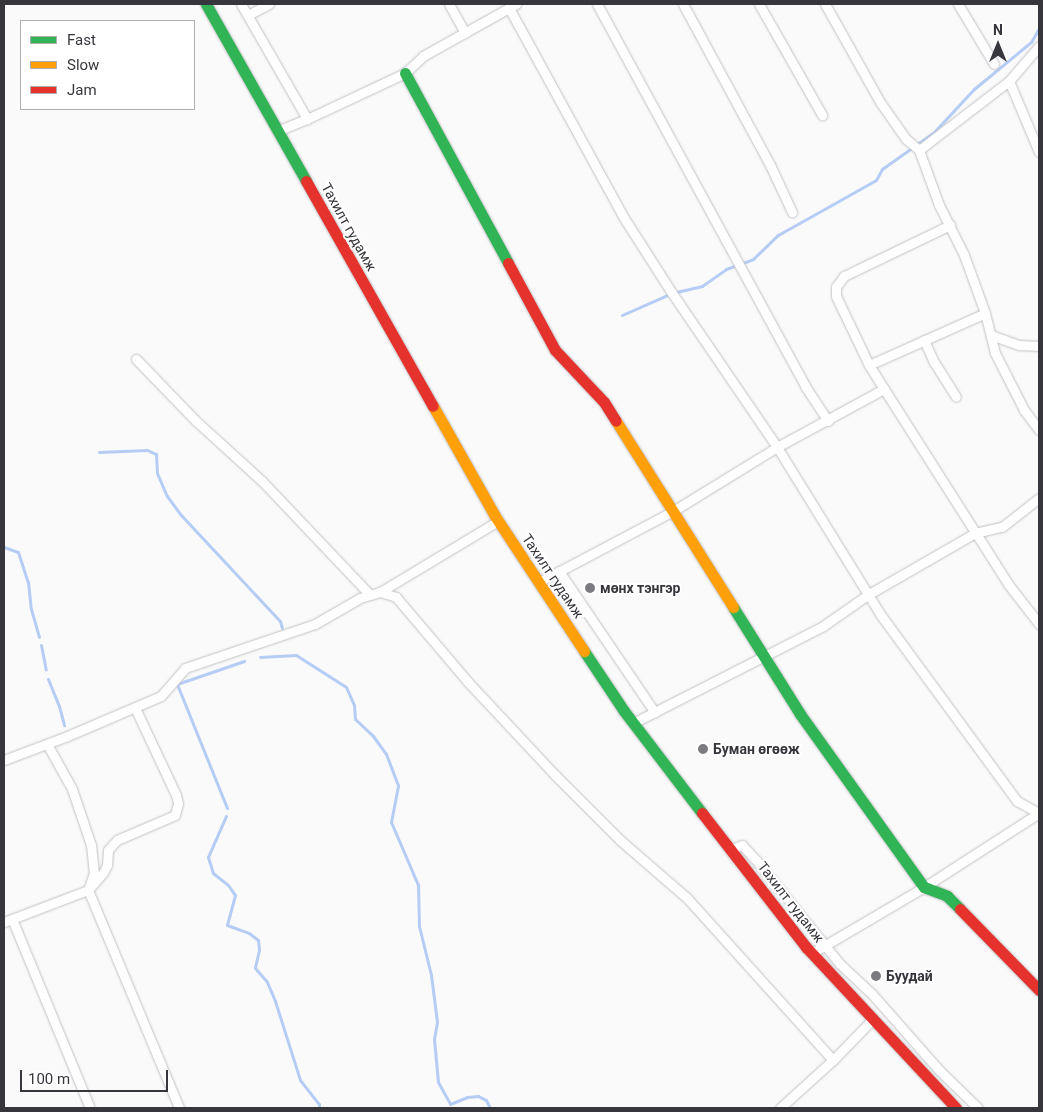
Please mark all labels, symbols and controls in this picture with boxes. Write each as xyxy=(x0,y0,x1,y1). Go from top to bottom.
legend xyxy=(20,20,195,110)
north arrow xyxy=(973,20,1023,70)
text: N xyxy=(993,22,1003,38)
text: Fast xyxy=(67,31,96,49)
text: Slow xyxy=(67,56,99,74)
text: Jam xyxy=(67,81,97,99)
street label: Тахилт гудамж xyxy=(318,180,380,274)
street label: Тахилт гудамж xyxy=(519,531,587,621)
place label: мөнх тэнгэр xyxy=(600,580,680,596)
marker: мөнх тэнгэр xyxy=(584,582,596,594)
place label: Буман өгөөж xyxy=(713,741,800,757)
marker: Буман өгөөж xyxy=(697,743,709,755)
street label: Тахилт гудамж xyxy=(754,858,828,946)
place label: Буудай xyxy=(886,968,933,984)
marker: Буудай xyxy=(870,970,882,982)
scale bar xyxy=(22,1060,170,1092)
text: 100 m xyxy=(28,1070,70,1088)

